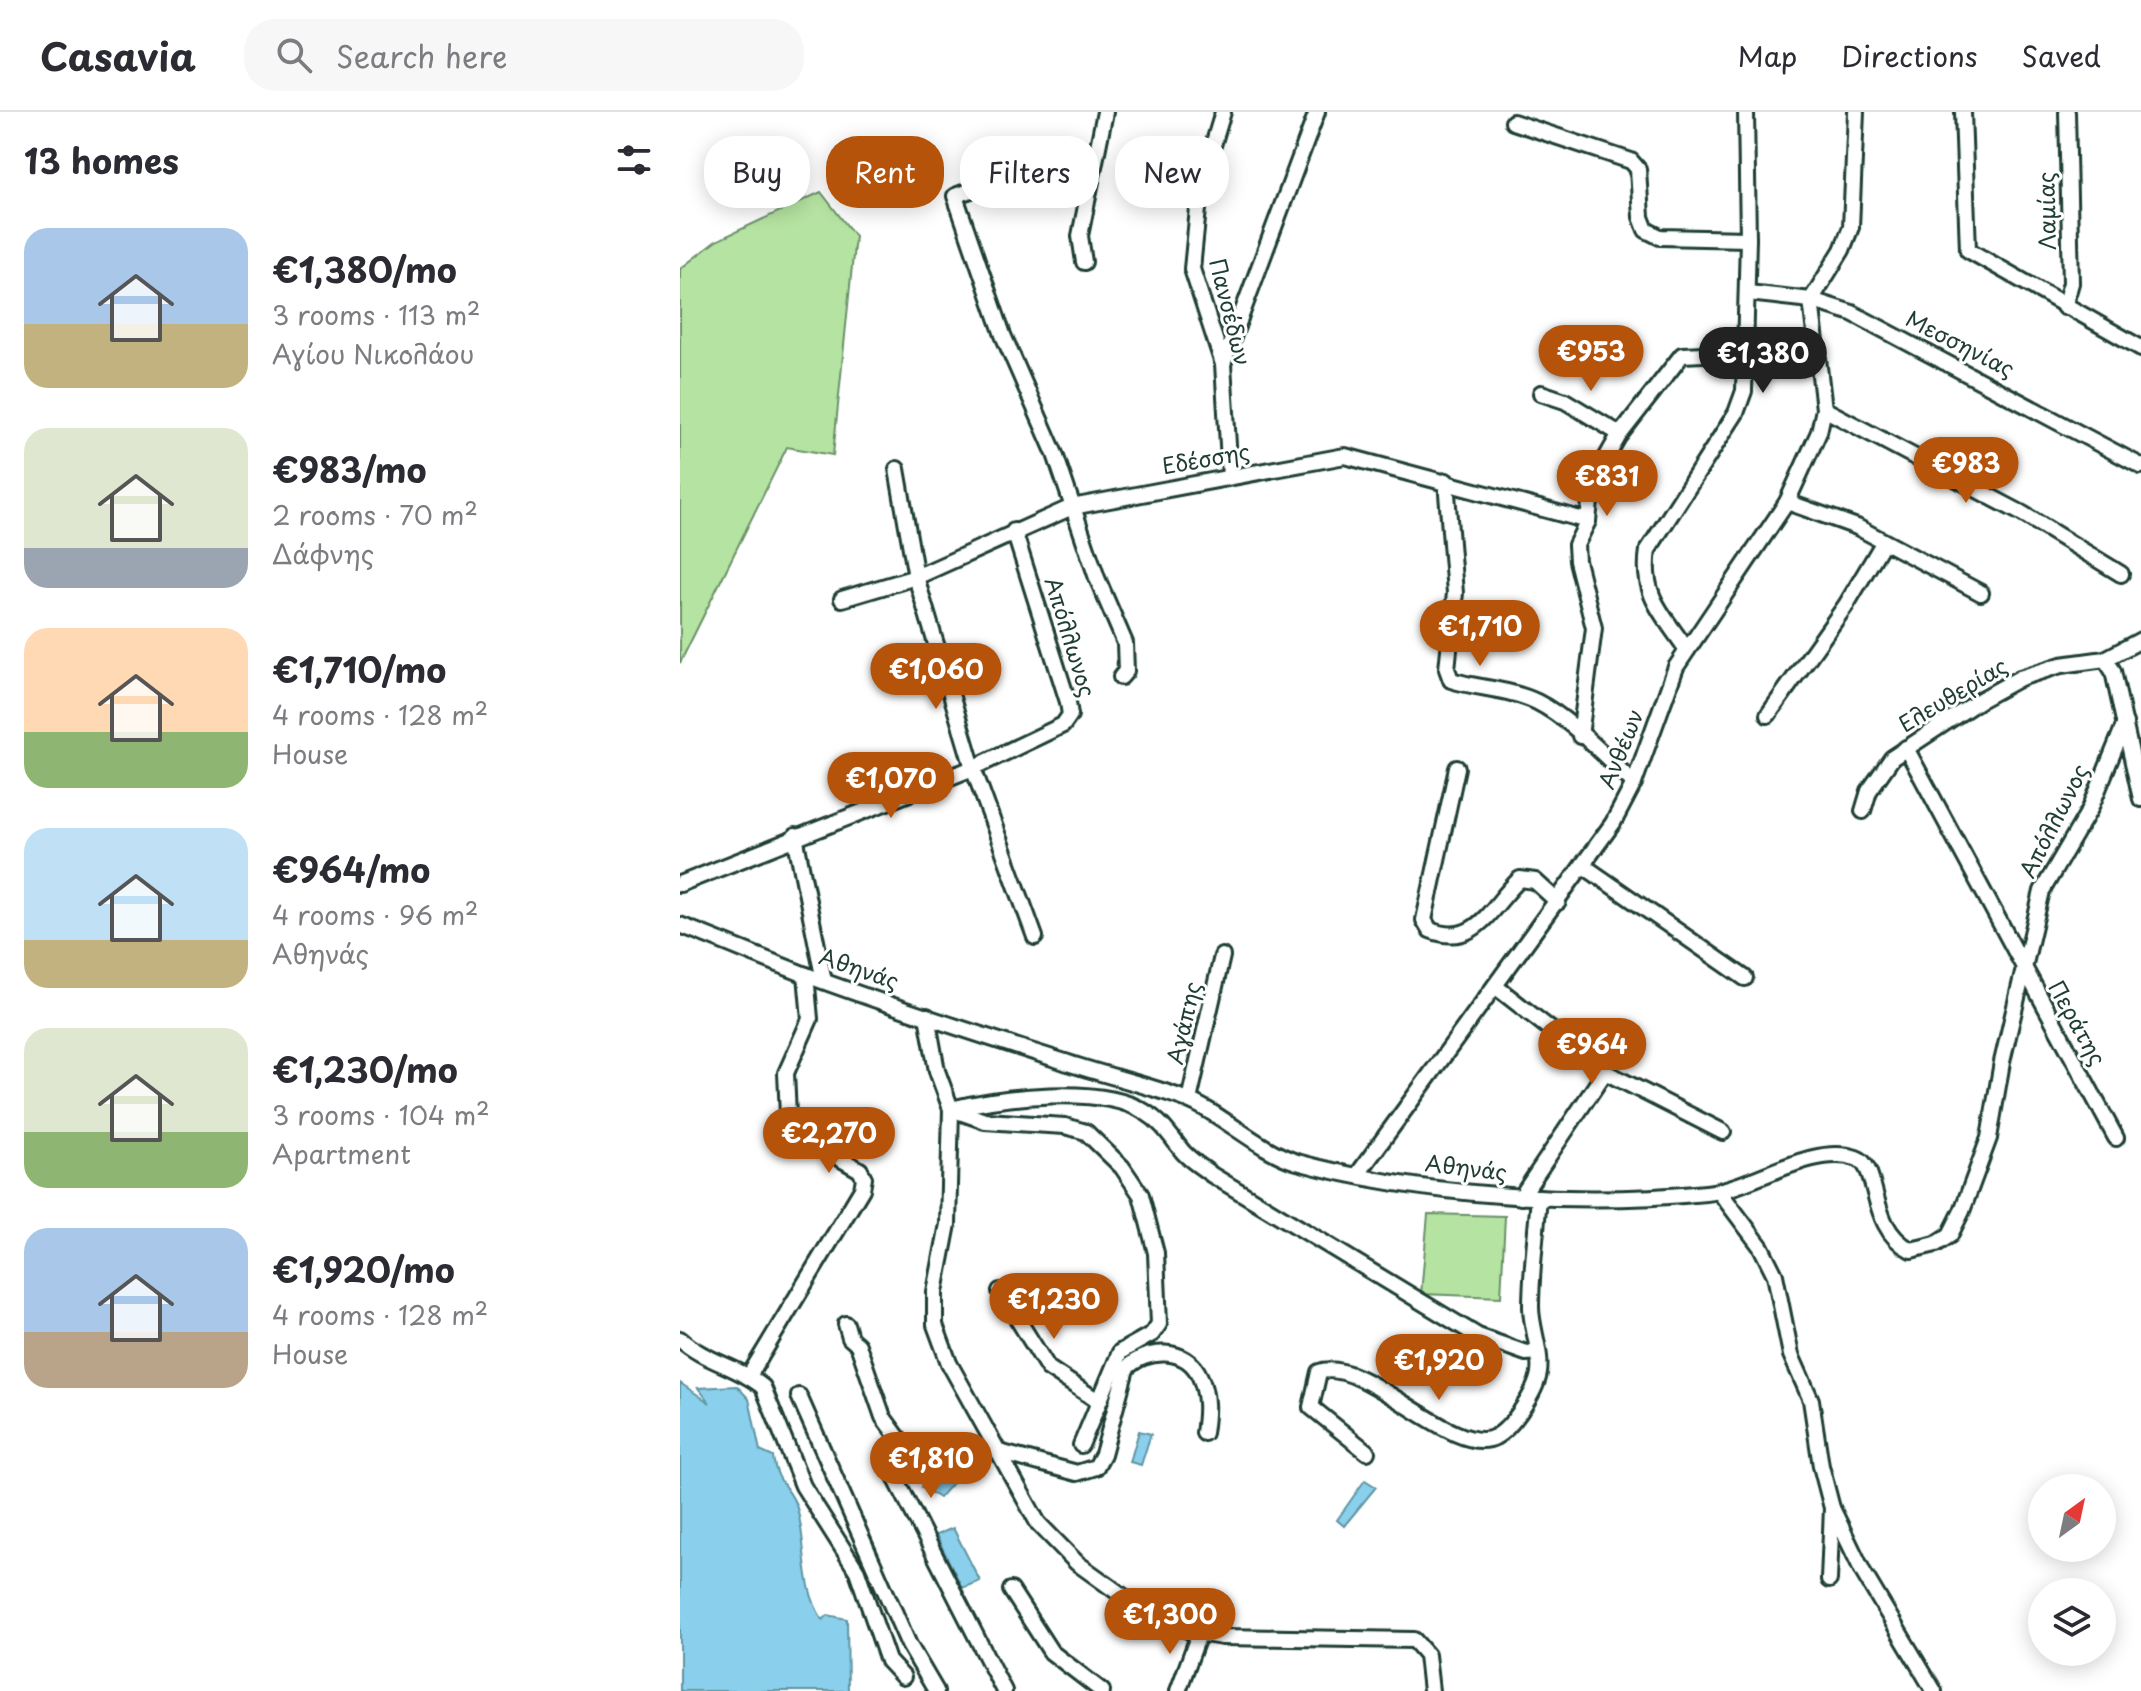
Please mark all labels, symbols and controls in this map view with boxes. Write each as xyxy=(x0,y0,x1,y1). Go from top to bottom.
search box xyxy=(244,19,804,91)
text: Casavia xyxy=(40,27,196,84)
icon: search xyxy=(272,33,316,77)
text: Search here xyxy=(336,33,507,78)
text: Map xyxy=(1738,34,1797,77)
text: Directions xyxy=(1841,34,1978,77)
text: Saved xyxy=(2022,34,2101,77)
text: 13 homes xyxy=(24,134,179,186)
chip: Buy xyxy=(704,136,810,208)
chip: Rent xyxy=(826,136,944,208)
chip: Filters xyxy=(960,136,1099,208)
chip: New xyxy=(1115,136,1229,208)
icon: filters xyxy=(612,138,656,182)
street label: Λαμίας xyxy=(2028,172,2063,250)
text: €1,380/mo xyxy=(272,243,457,295)
street label: Πανσέδων xyxy=(1202,255,1261,369)
icon: home xyxy=(88,260,184,356)
text: 3 rooms · 113 m² xyxy=(272,295,480,334)
street label: Μεσσηνίας xyxy=(1900,301,2021,384)
pin: €953 xyxy=(1544,325,1638,393)
pin: €1,380 xyxy=(1698,327,1828,395)
text: €953 xyxy=(1557,331,1625,370)
text: €1,380 xyxy=(1717,333,1809,372)
text: Αγίου Νικολάου xyxy=(272,334,474,373)
street label: Εδέσσης xyxy=(1159,434,1252,481)
pin: €983 xyxy=(1919,437,2013,505)
text: €983/mo xyxy=(272,443,427,495)
text: €983 xyxy=(1932,443,2000,482)
pin: €831 xyxy=(1560,450,1654,518)
text: €831 xyxy=(1575,456,1639,495)
icon: home xyxy=(88,460,184,556)
text: 2 rooms · 70 m² xyxy=(272,495,478,534)
text: Δάφνης xyxy=(272,534,374,573)
street label: Απόλλωνος xyxy=(1038,573,1105,700)
pin: €1,710 xyxy=(1415,600,1545,668)
text: €1,710 xyxy=(1438,606,1522,645)
text: €1,710/mo xyxy=(272,643,446,695)
pin: €1,060 xyxy=(871,643,1001,711)
street label: Ελευθερίας xyxy=(1892,648,2013,739)
text: €1,060 xyxy=(888,649,984,688)
icon: home xyxy=(88,660,184,756)
text: 4 rooms · 128 m² xyxy=(272,695,488,734)
street label: Ανθέων xyxy=(1589,704,1651,793)
text: House xyxy=(272,734,348,773)
pin: €1,070 xyxy=(826,752,956,820)
text: €1,070 xyxy=(845,758,937,797)
street label: Απόλλωνος xyxy=(2010,758,2095,883)
text: €964/mo xyxy=(272,843,430,895)
icon: home xyxy=(88,860,184,956)
text: 4 rooms · 96 m² xyxy=(272,895,478,934)
text: Αθηνάς xyxy=(272,934,369,973)
street label: Αθηνάς xyxy=(815,939,904,997)
street label: Περάτης xyxy=(2041,974,2115,1071)
street label: Αγάπης xyxy=(1157,978,1208,1067)
pin: €964 xyxy=(1545,1018,1639,1086)
text: €964 xyxy=(1556,1024,1628,1063)
text: €1,230/mo xyxy=(272,1043,458,1095)
icon: home xyxy=(88,1060,184,1156)
text: 3 rooms · 104 m² xyxy=(272,1095,490,1134)
pin: €2,270 xyxy=(764,1107,894,1175)
text: €2,270 xyxy=(781,1113,877,1152)
text: Apartment xyxy=(272,1134,411,1173)
street label: Αθηνάς xyxy=(1423,1145,1509,1188)
text: €1,920/mo xyxy=(272,1243,455,1295)
icon: home xyxy=(88,1260,184,1356)
pin: €1,230 xyxy=(989,1273,1119,1341)
text: €1,230 xyxy=(1007,1279,1101,1318)
text: 4 rooms · 128 m² xyxy=(272,1295,488,1334)
text: House xyxy=(272,1334,348,1373)
pin: €1,920 xyxy=(1374,1334,1504,1402)
text: €1,920 xyxy=(1394,1340,1484,1379)
pin: €1,810 xyxy=(866,1432,996,1500)
text: €1,810 xyxy=(888,1438,974,1477)
north arrow xyxy=(2028,1474,2116,1562)
map controls xyxy=(2028,1474,2116,1666)
button: layers xyxy=(2028,1578,2116,1666)
pin: €1,300 xyxy=(1105,1588,1235,1656)
text: €1,300 xyxy=(1122,1594,1218,1633)

